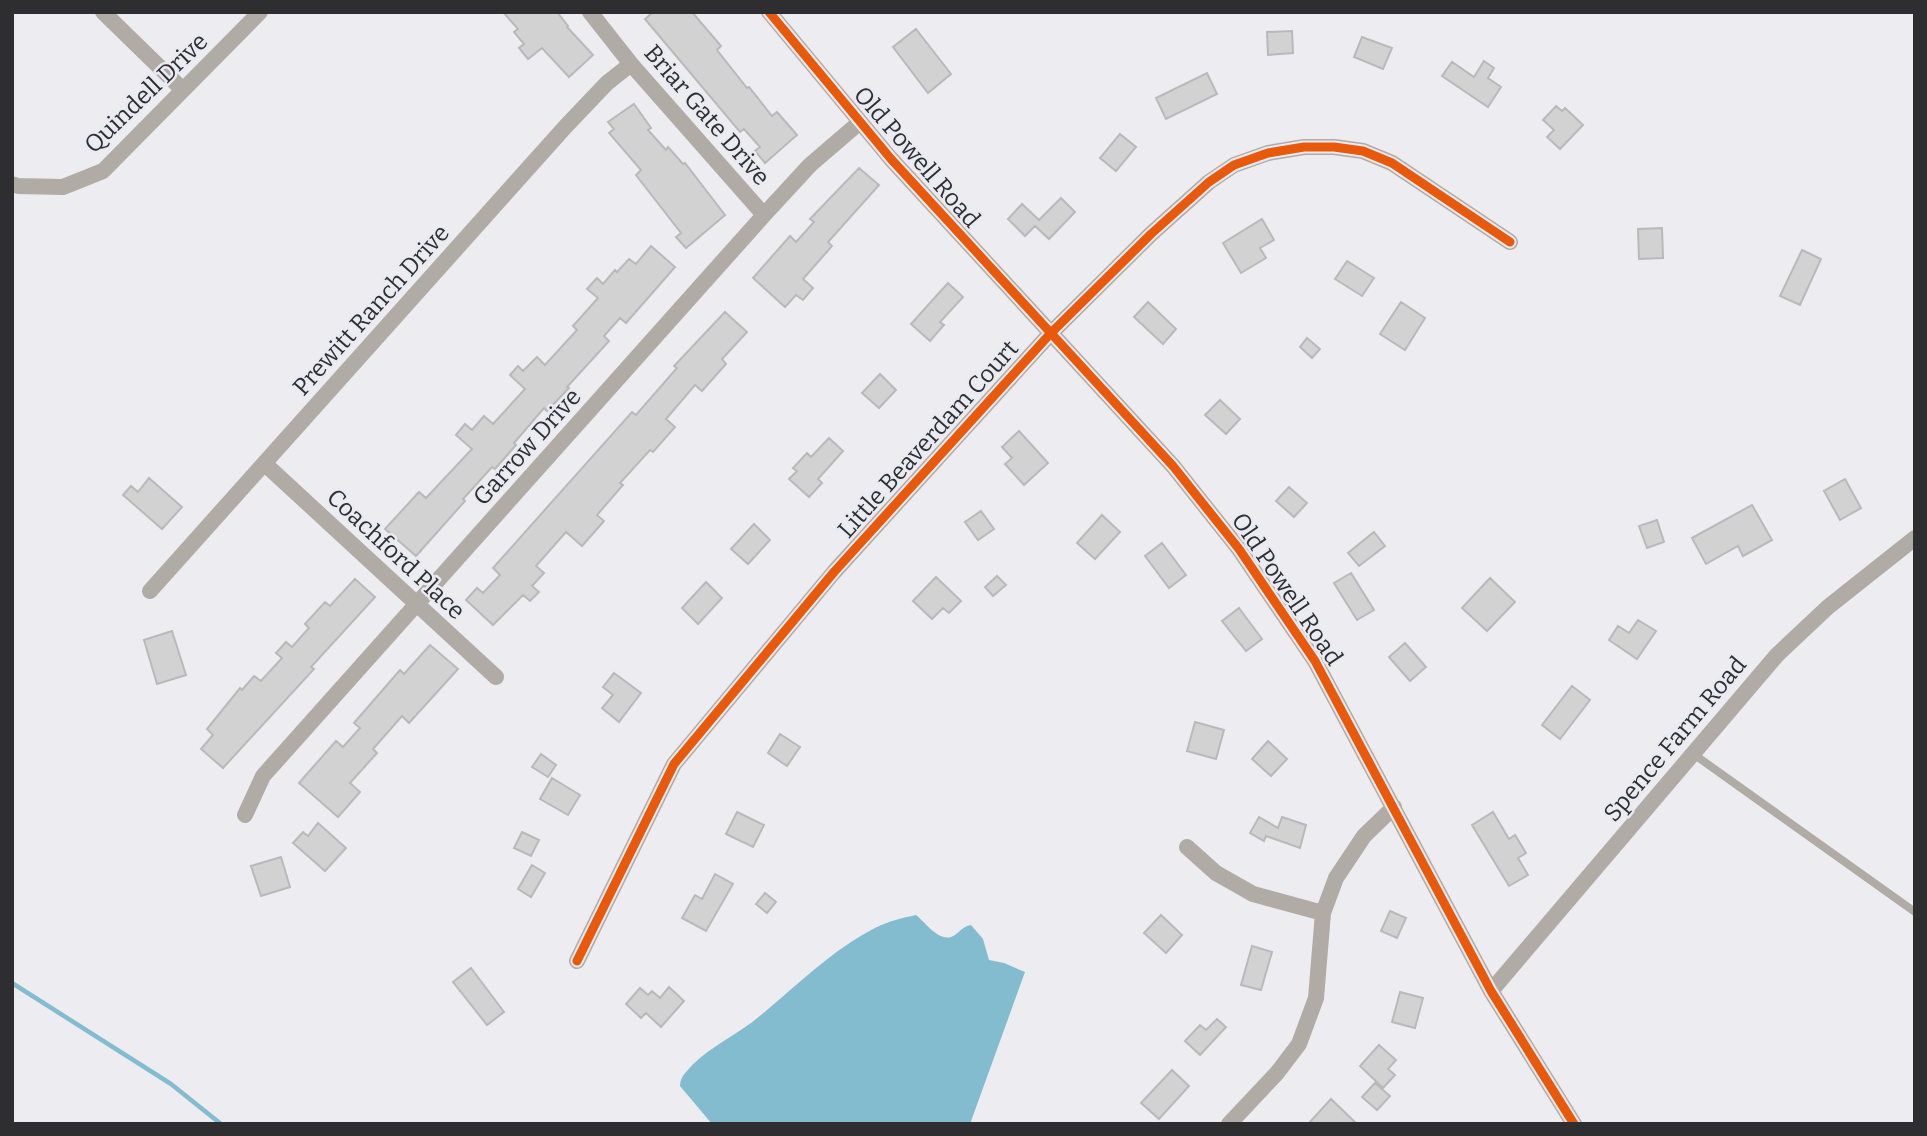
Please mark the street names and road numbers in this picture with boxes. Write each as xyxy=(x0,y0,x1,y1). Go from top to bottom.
street label: Quindell Drive xyxy=(79,27,213,159)
street label: Briar Gate Drive xyxy=(638,39,776,191)
street label: Old Powell Road xyxy=(848,81,986,233)
street label: Prewitt Ranch Drive xyxy=(287,219,455,401)
street label: Little Beaverdam Court xyxy=(832,334,1024,543)
street label: Garrow Drive xyxy=(467,383,587,511)
street label: Coachford Place xyxy=(321,483,471,625)
street label: Old Powell Road xyxy=(1226,507,1348,671)
street label: Spence Farm Road xyxy=(1598,651,1752,827)

